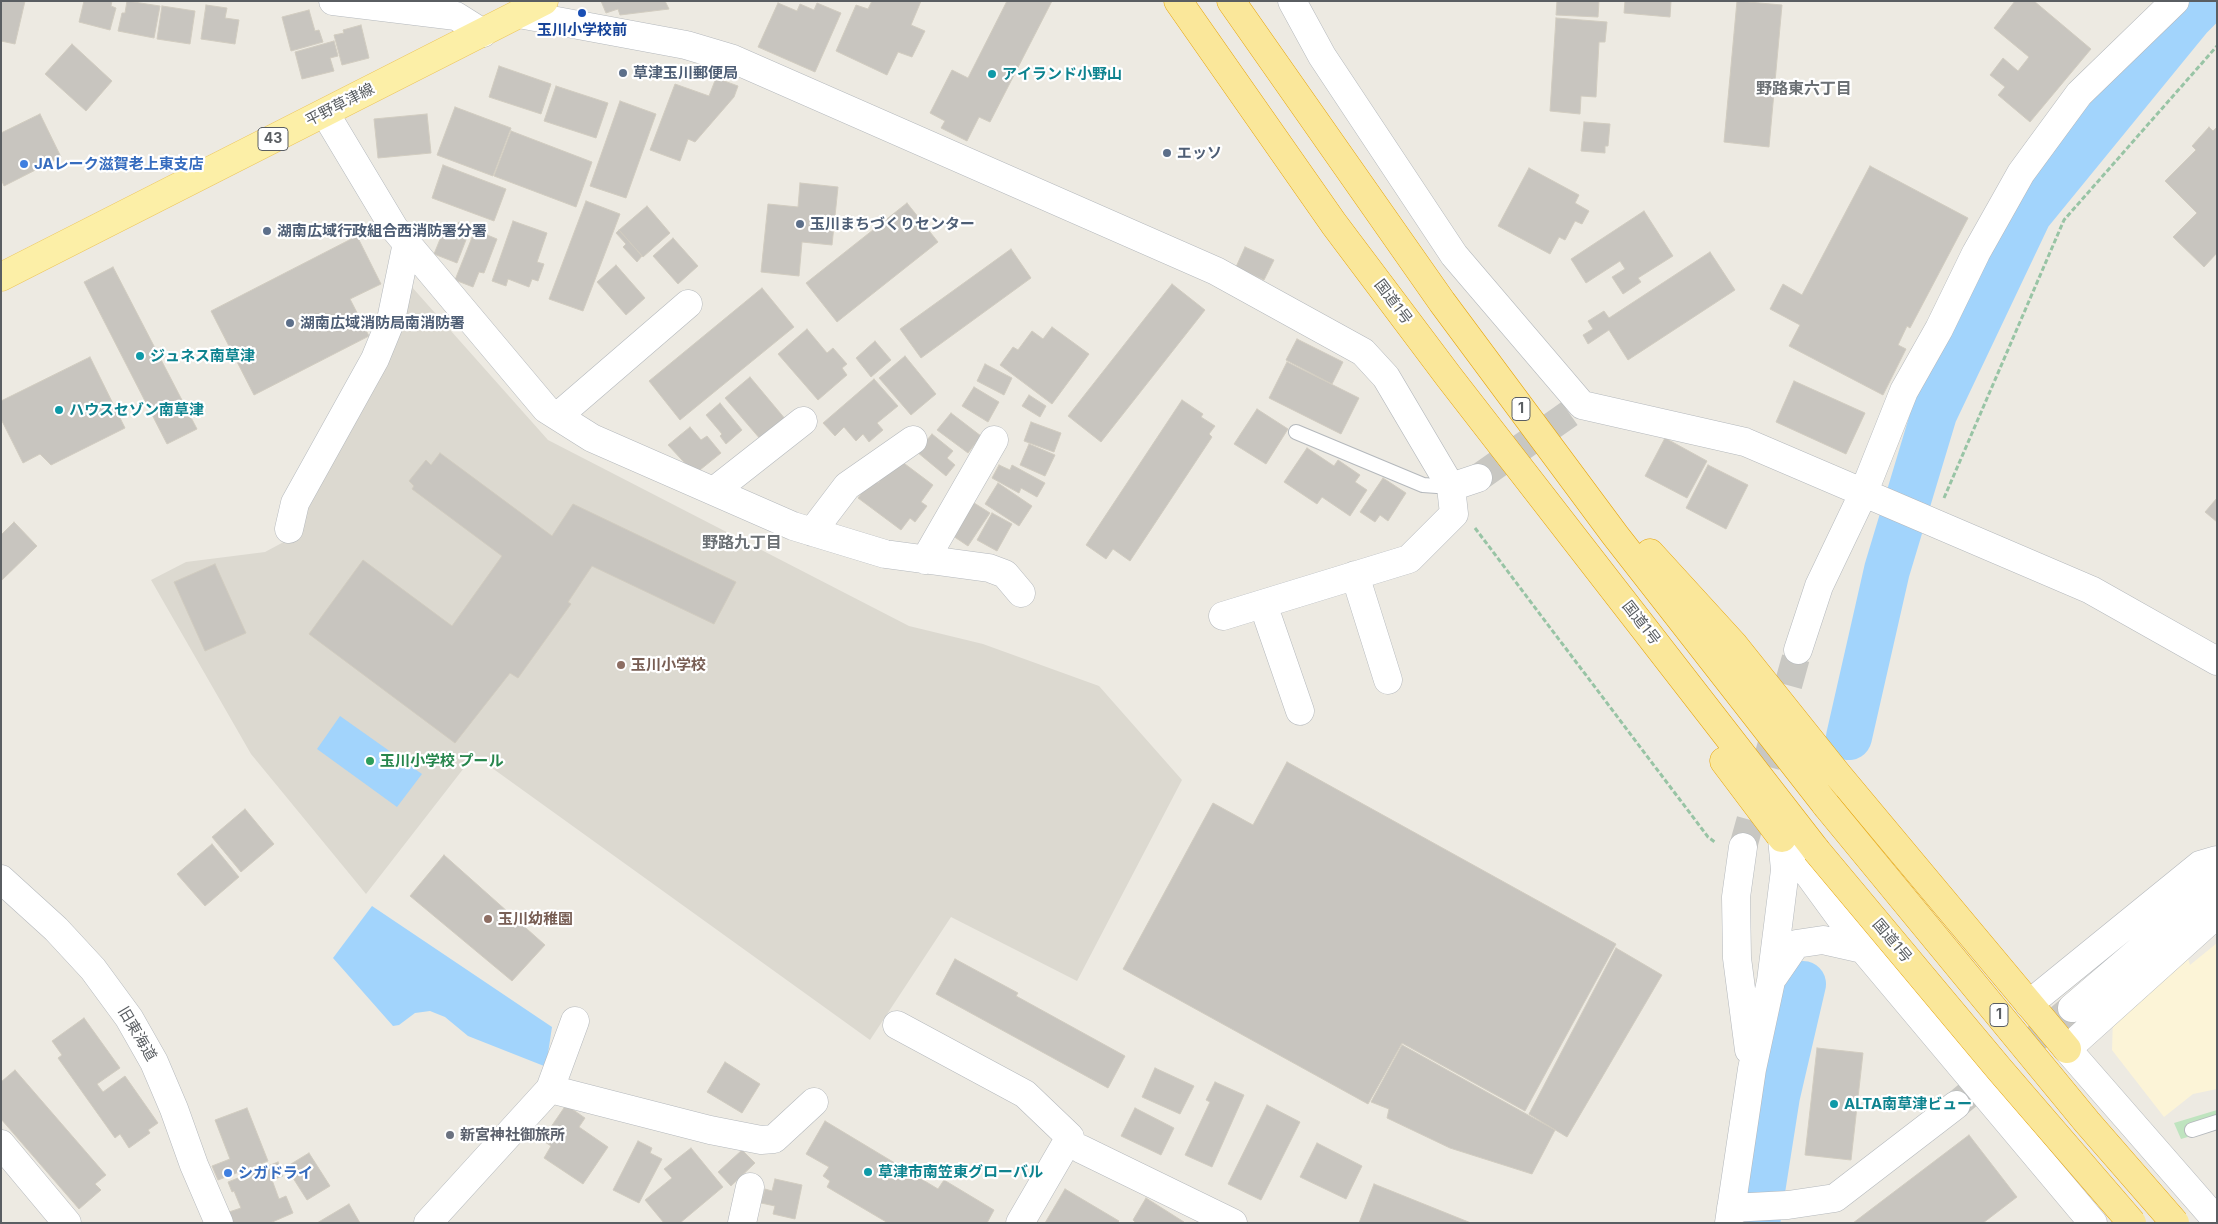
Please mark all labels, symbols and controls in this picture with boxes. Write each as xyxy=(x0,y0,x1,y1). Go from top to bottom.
marker: 玉川小学校前 xyxy=(576,7,588,19)
place label: 玉川小学校前 xyxy=(537,21,627,39)
place label: 草津玉川郵便局 xyxy=(633,64,738,82)
place label: アイランド小野山 xyxy=(1002,65,1122,83)
marker: 草津玉川郵便局 xyxy=(617,67,629,79)
marker: アイランド小野山 xyxy=(986,68,998,80)
district label: 野路東六丁目 xyxy=(1756,79,1852,99)
street label: 平野草津線 xyxy=(303,80,377,130)
road number: 43 xyxy=(258,128,288,150)
place label: エッソ xyxy=(1177,144,1222,162)
marker: エッソ xyxy=(1161,147,1173,159)
place label: JAレーク滋賀老上東支店 xyxy=(34,155,204,173)
marker: JAレーク滋賀老上東支店 xyxy=(18,158,30,170)
place label: 玉川まちづくりセンター xyxy=(810,215,975,233)
marker: 玉川まちづくりセンター xyxy=(794,218,806,230)
place label: 湖南広域行政組合西消防署分署 xyxy=(277,222,487,240)
marker: 湖南広域行政組合西消防署分署 xyxy=(261,225,273,237)
street label: 国道1号 xyxy=(1370,276,1416,328)
place label: 湖南広域消防局南消防署 xyxy=(300,314,465,332)
marker: 湖南広域消防局南消防署 xyxy=(284,317,296,329)
place label: ジュネス南草津 xyxy=(150,347,255,365)
marker: ジュネス南草津 xyxy=(134,350,146,362)
road number: 1 xyxy=(1512,398,1530,420)
place label: ハウスセゾン南草津 xyxy=(69,401,204,419)
marker: ハウスセゾン南草津 xyxy=(53,404,65,416)
district label: 野路九丁目 xyxy=(702,533,782,553)
street label: 国道1号 xyxy=(1618,597,1664,649)
place label: 玉川小学校 xyxy=(631,656,706,674)
marker: 玉川小学校 xyxy=(615,659,627,671)
place label: 玉川小学校 プール xyxy=(380,752,504,770)
marker: 玉川小学校 プール xyxy=(364,755,376,767)
place label: 玉川幼稚園 xyxy=(498,910,573,928)
marker: 玉川幼稚園 xyxy=(482,913,494,925)
street label: 国道1号 xyxy=(1869,916,1915,966)
street label: 旧東海道 xyxy=(114,1004,160,1064)
road number: 1 xyxy=(1990,1004,2008,1026)
place label: ALTA南草津ビュー xyxy=(1844,1095,1972,1113)
marker: ALTA南草津ビュー xyxy=(1828,1098,1840,1110)
place label: 新宮神社御旅所 xyxy=(460,1126,565,1144)
marker: 新宮神社御旅所 xyxy=(444,1129,456,1141)
place label: 草津市南笠東グローバル xyxy=(878,1163,1043,1181)
place label: シガドライ xyxy=(238,1164,313,1182)
marker: 草津市南笠東グローバル xyxy=(862,1166,874,1178)
marker: シガドライ xyxy=(222,1167,234,1179)

